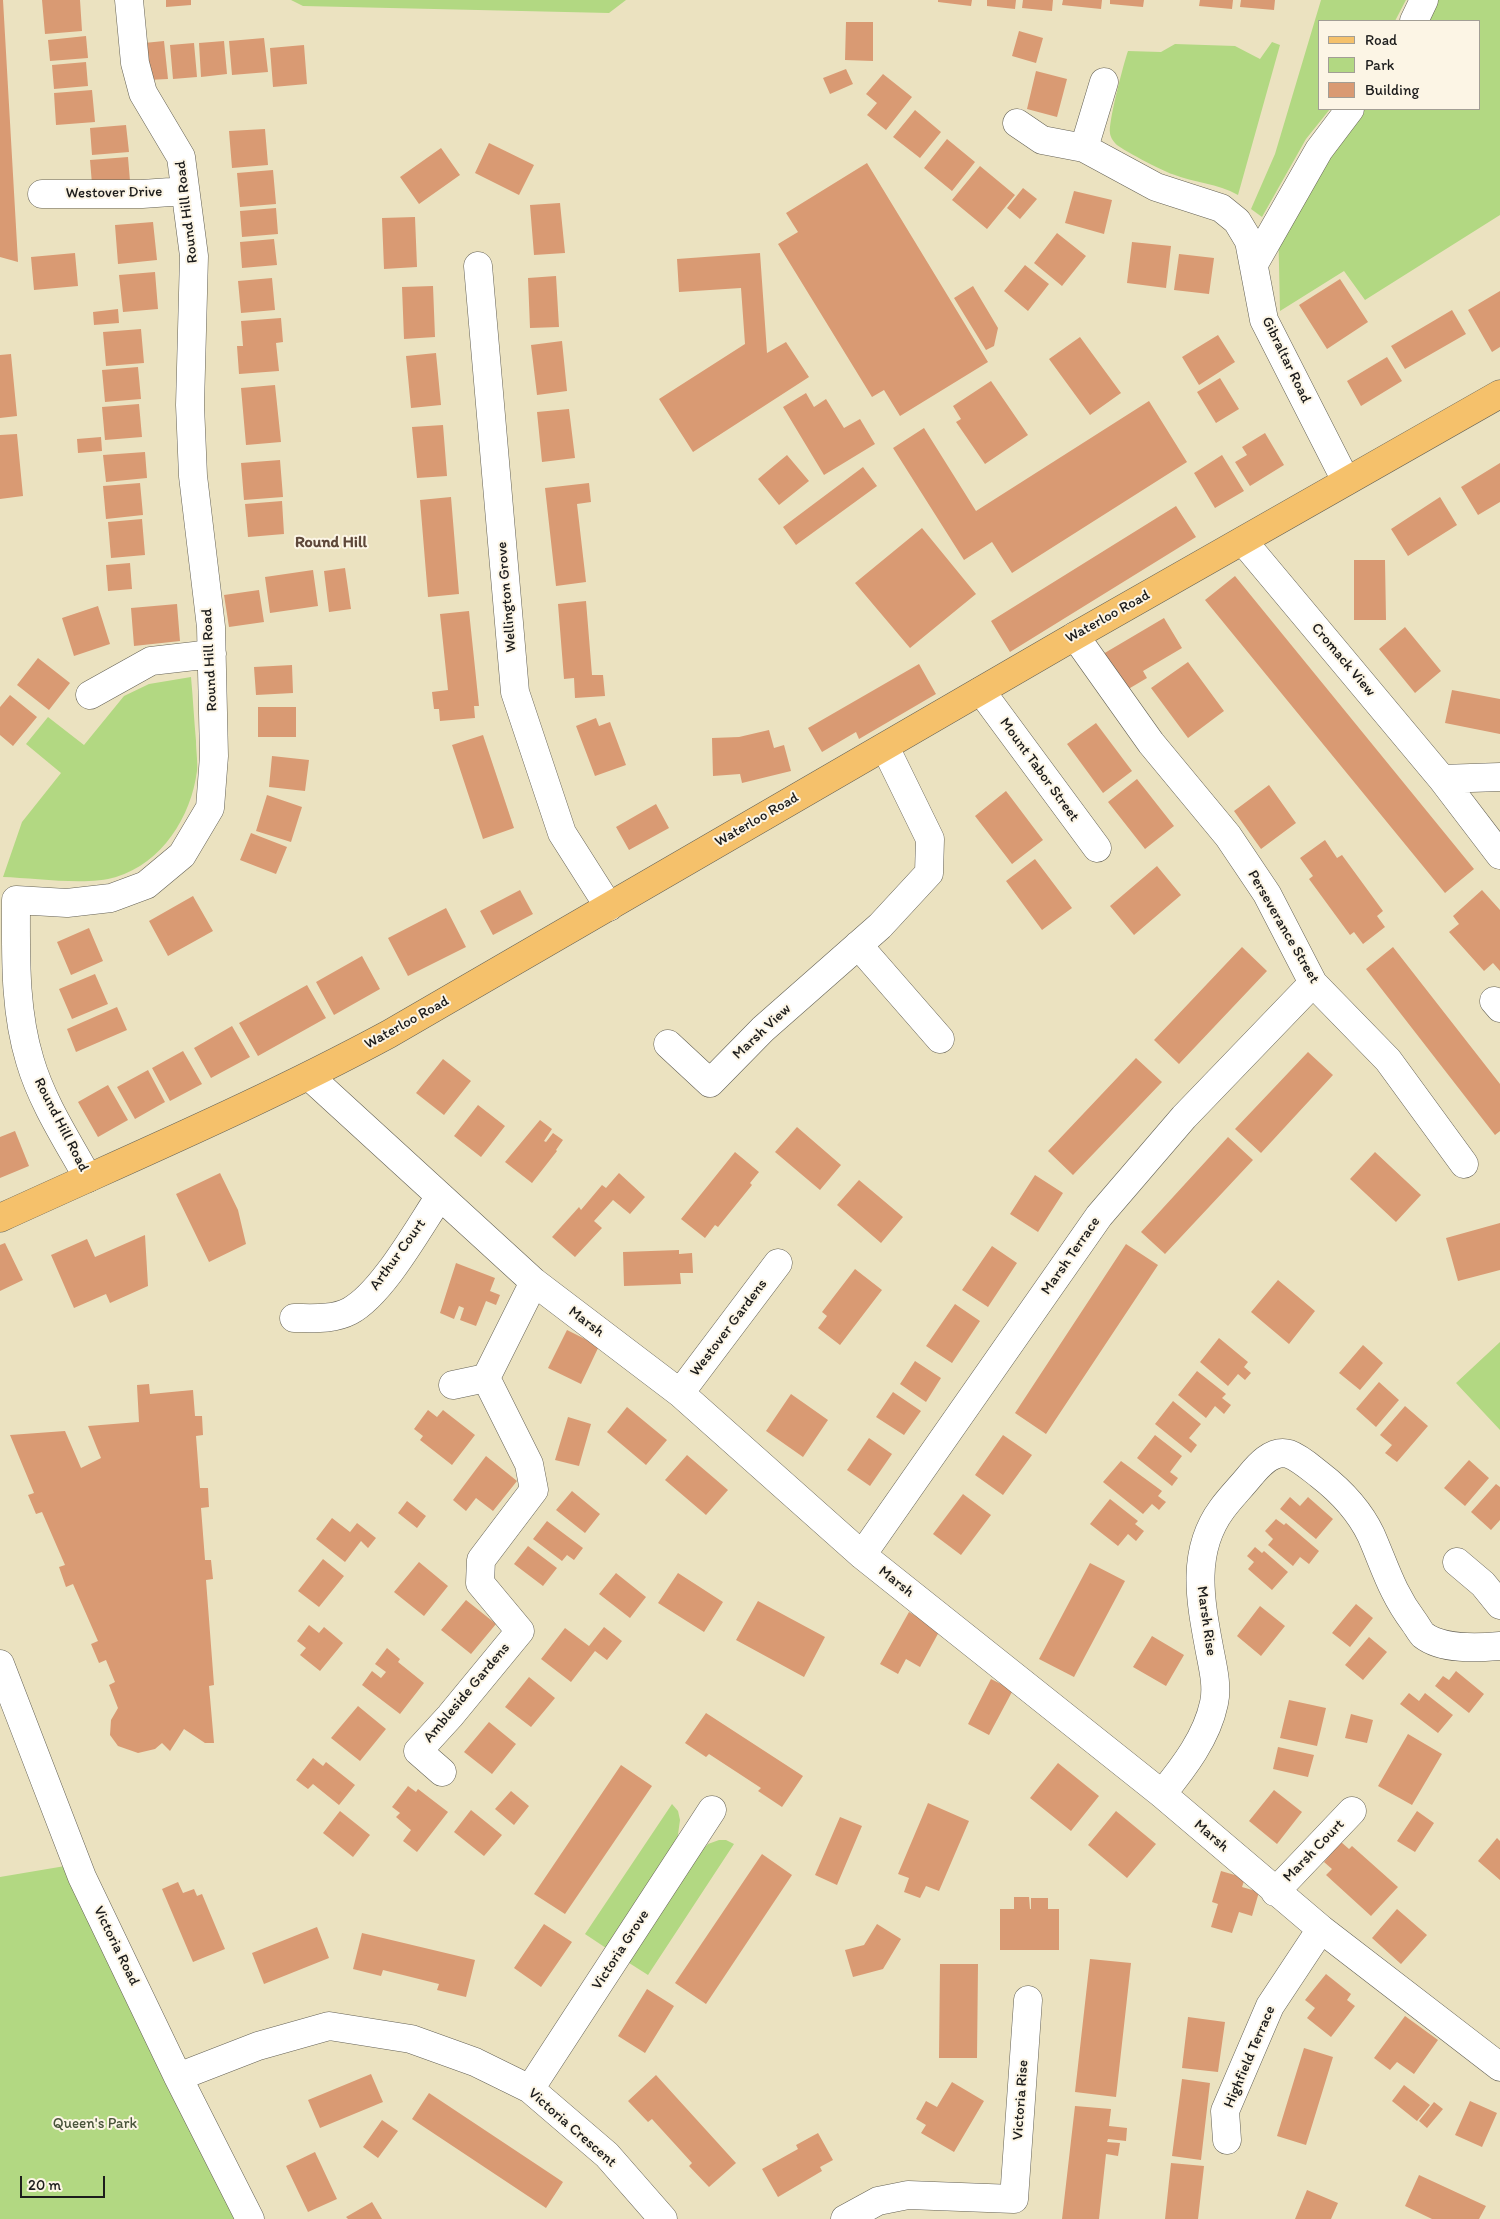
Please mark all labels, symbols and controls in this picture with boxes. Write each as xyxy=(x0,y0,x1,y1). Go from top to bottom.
legend xyxy=(1318,20,1480,110)
text: Road xyxy=(1365,31,1397,49)
text: Park xyxy=(1365,56,1395,74)
text: Building xyxy=(1365,81,1419,99)
street label: Round Hill Road xyxy=(172,160,202,264)
street label: Westover Drive xyxy=(66,183,162,203)
street label: Gibraltar Road xyxy=(1257,314,1315,406)
district label: Round Hill xyxy=(295,533,367,553)
street label: Wellington Grove xyxy=(493,541,521,653)
street label: Waterloo Road xyxy=(1063,586,1153,648)
street label: Round Hill Road xyxy=(198,608,222,712)
street label: Cromack View xyxy=(1307,619,1379,701)
street label: Mount Tabor Street xyxy=(995,715,1083,825)
street label: Waterloo Road xyxy=(712,789,802,851)
street label: Perseverance Street xyxy=(1243,867,1323,987)
street label: Waterloo Road xyxy=(362,992,452,1054)
street label: Marsh View xyxy=(729,1000,795,1064)
street label: Round Hill Road xyxy=(30,1075,92,1175)
street label: Marsh Terrace xyxy=(1038,1214,1104,1298)
street label: Arthur Court xyxy=(366,1216,430,1294)
street label: Westover Gardens xyxy=(687,1276,771,1380)
street label: Marsh xyxy=(565,1303,607,1341)
street label: Marsh xyxy=(875,1563,917,1601)
street label: Marsh Rise xyxy=(1192,1585,1220,1657)
street label: Ambleside Gardens xyxy=(420,1639,514,1747)
street label: Marsh xyxy=(1190,1816,1232,1856)
street label: Marsh Court xyxy=(1280,1816,1348,1886)
street label: Victoria Road xyxy=(89,1903,143,1989)
street label: Victoria Grove xyxy=(588,1907,654,1993)
street label: Highfield Terrace xyxy=(1220,2003,1280,2111)
street label: Victoria Rise xyxy=(1009,2059,1033,2141)
street label: Victoria Crescent xyxy=(524,2085,620,2171)
park label: Queen's Park xyxy=(53,2115,137,2133)
scale bar xyxy=(22,2166,108,2198)
text: 20 m xyxy=(28,2176,61,2194)

